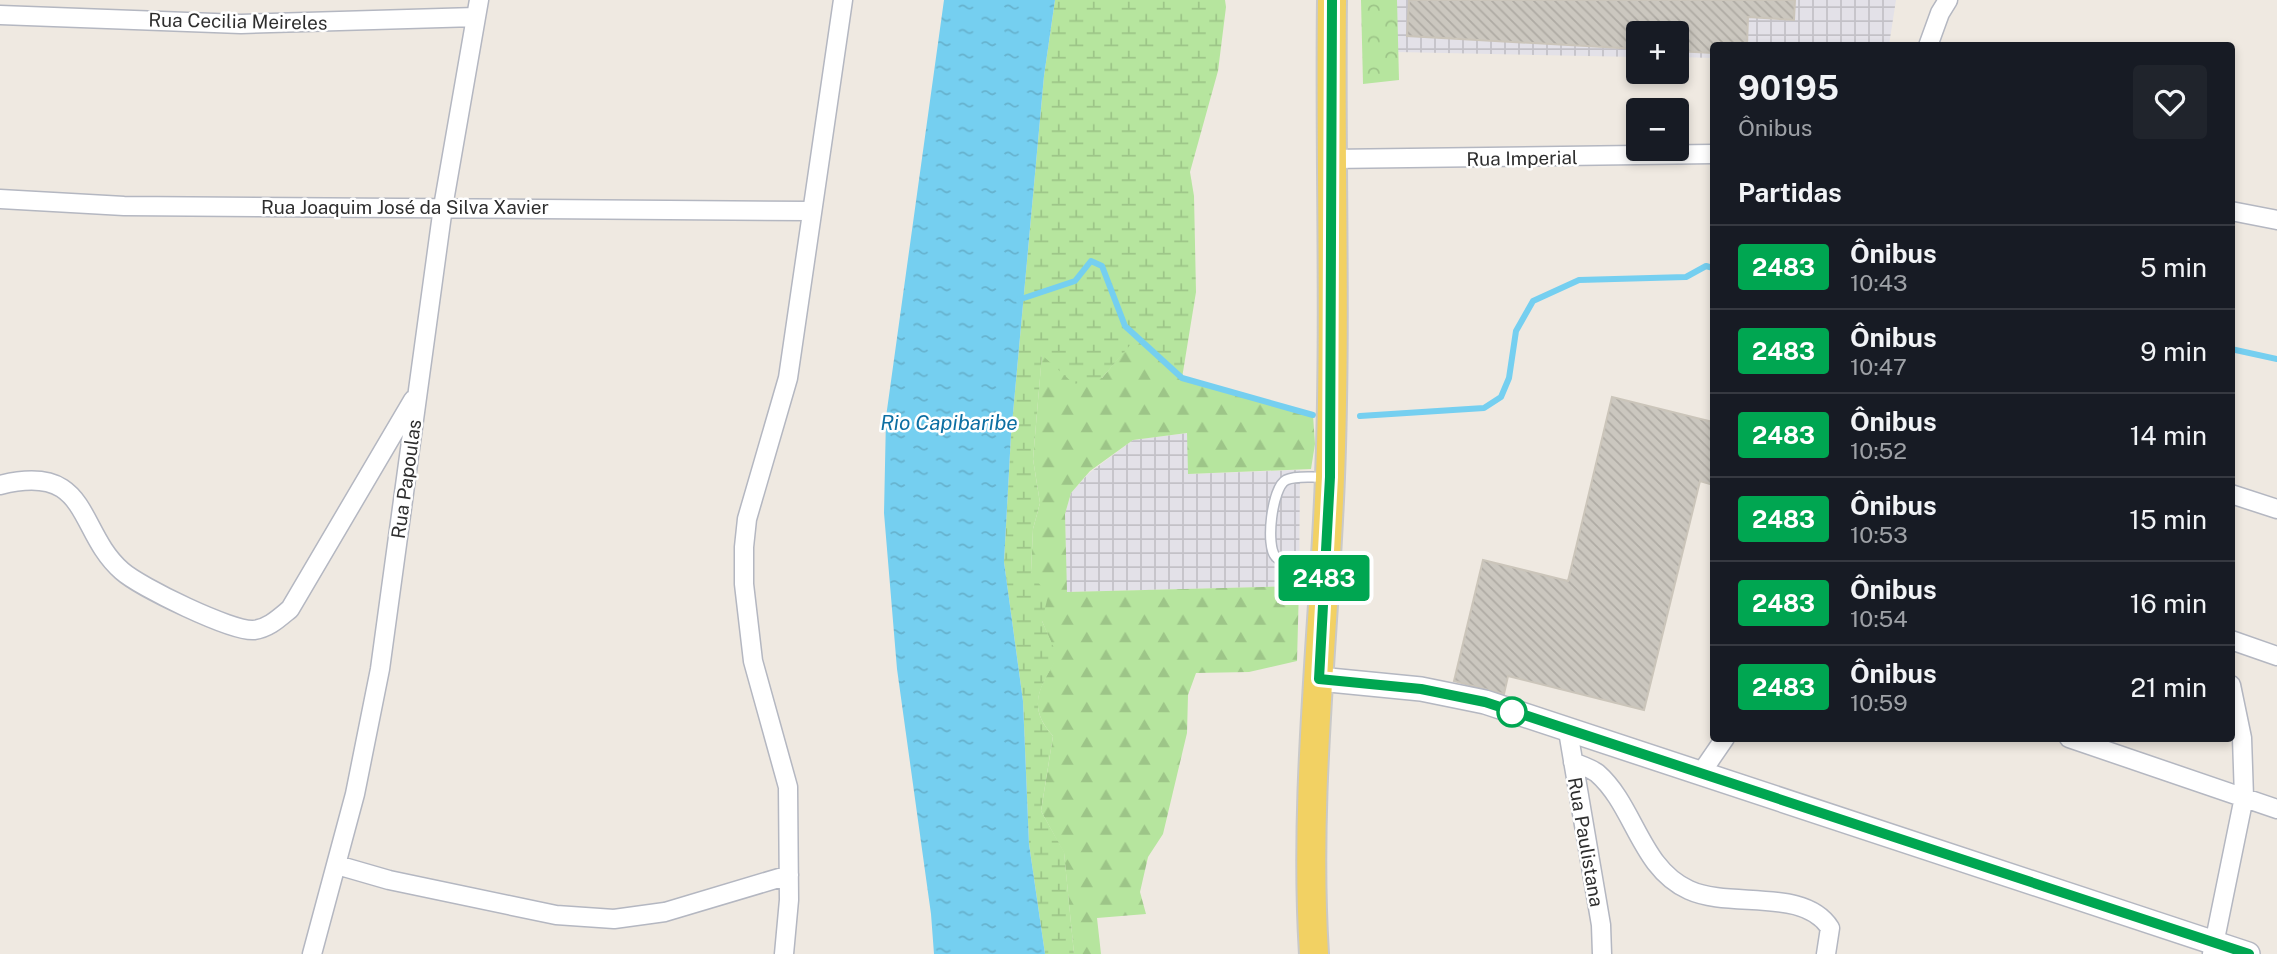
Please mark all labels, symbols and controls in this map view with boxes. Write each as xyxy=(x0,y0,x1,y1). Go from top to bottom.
street label: Rua Cecilia Meireles xyxy=(148,8,328,34)
map controls xyxy=(1626,21,1689,161)
button: + xyxy=(1626,21,1689,84)
button: heart xyxy=(2133,65,2207,139)
text: 90195 xyxy=(1738,69,1839,107)
button: − xyxy=(1626,98,1689,161)
text: Ônibus xyxy=(1738,114,1813,141)
street label: Rua Imperial xyxy=(1466,146,1578,170)
text: Partidas xyxy=(1738,177,1842,208)
street label: Rua Joaquim José da Silva Xavier xyxy=(261,196,549,218)
text: Ônibus xyxy=(1850,238,1937,269)
text: 5 min xyxy=(2140,252,2207,283)
text: 2483 xyxy=(1752,253,1815,281)
text: 10:43 xyxy=(1850,269,1907,296)
text: Ônibus xyxy=(1850,322,1937,353)
text: 9 min xyxy=(2140,336,2207,367)
text: 2483 xyxy=(1752,337,1815,365)
text: 10:47 xyxy=(1850,353,1907,380)
text: Ônibus xyxy=(1850,406,1937,437)
water label: Rio Capibaribe xyxy=(880,410,1018,435)
street label: Rua Papoulas xyxy=(387,418,425,540)
text: 14 min xyxy=(2130,420,2207,451)
text: 2483 xyxy=(1752,421,1815,449)
text: 10:52 xyxy=(1850,437,1907,464)
text: Ônibus xyxy=(1850,490,1937,521)
text: 15 min xyxy=(2129,504,2207,535)
text: 2483 xyxy=(1752,505,1815,533)
text: 10:53 xyxy=(1850,521,1908,548)
line badge: 2483 xyxy=(1275,555,1373,601)
text: 2483 xyxy=(1293,564,1355,592)
text: Ônibus xyxy=(1850,574,1937,605)
text: 16 min xyxy=(2130,588,2207,619)
text: 2483 xyxy=(1752,589,1815,617)
text: 10:54 xyxy=(1850,605,1908,632)
text: Ônibus xyxy=(1850,658,1937,689)
text: 21 min xyxy=(2131,672,2207,703)
text: 2483 xyxy=(1752,673,1815,701)
text: 10:59 xyxy=(1850,689,1908,716)
unlabelled marker xyxy=(1497,697,1527,727)
street label: Rua Paulistana xyxy=(1564,775,1608,909)

